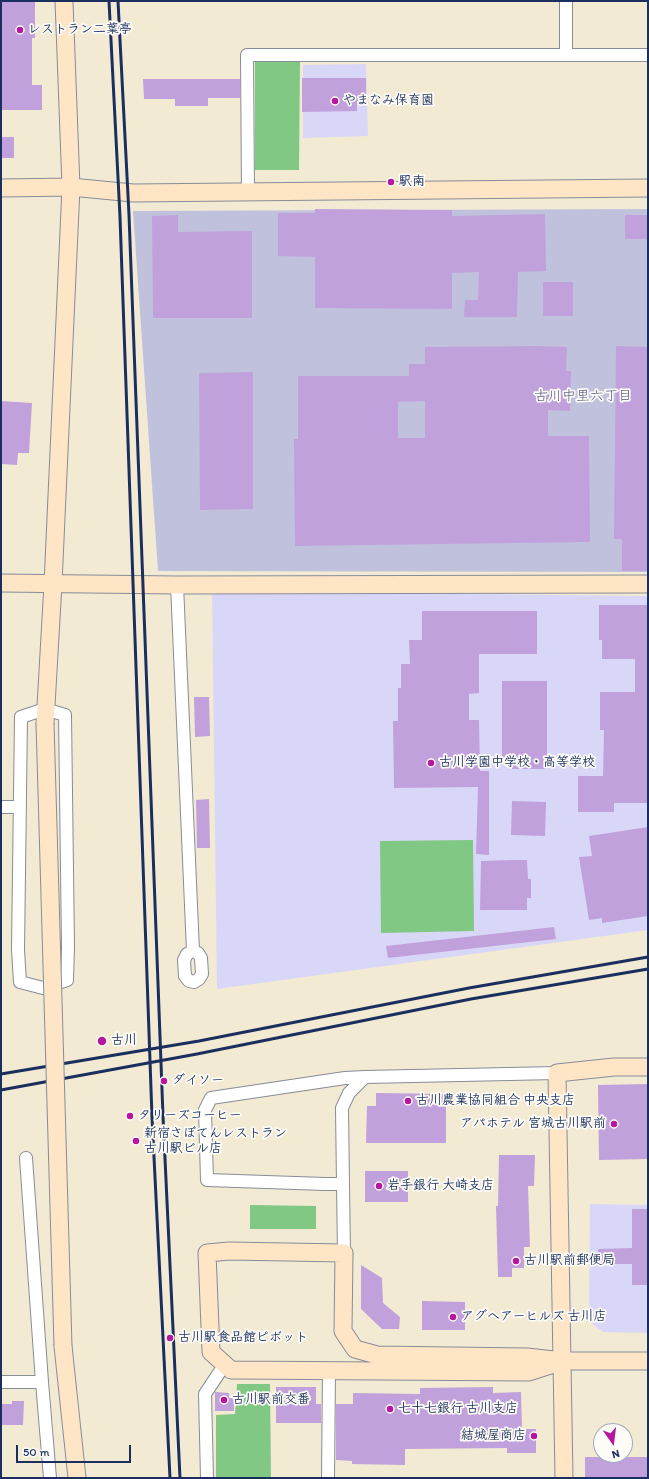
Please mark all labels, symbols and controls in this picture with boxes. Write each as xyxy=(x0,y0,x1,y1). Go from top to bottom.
place label: レストラン二葉亭 xyxy=(28,22,132,38)
marker: レストラン二葉亭 xyxy=(15,25,25,35)
place label: やまなみ保育園 xyxy=(343,93,434,109)
marker: やまなみ保育園 xyxy=(330,96,340,106)
place label: 駅南 xyxy=(399,174,425,190)
marker: 駅南 xyxy=(386,177,396,187)
district label: 古川中里六丁目 xyxy=(534,388,632,404)
place label: 古川学園中学校・高等学校 xyxy=(439,755,595,771)
marker: 古川学園中学校・高等学校 xyxy=(426,758,436,768)
place label: 古川 xyxy=(111,1033,137,1049)
marker: 古川 xyxy=(96,1035,108,1047)
place label: ダイソー xyxy=(172,1073,224,1089)
marker: ダイソー xyxy=(159,1076,169,1086)
place label: 古川農業協同組合 中央支店 xyxy=(416,1093,575,1109)
marker: 古川農業協同組合 中央支店 xyxy=(403,1096,413,1106)
place label: タリーズコーヒー xyxy=(138,1108,242,1124)
marker: タリーズコーヒー xyxy=(125,1111,135,1121)
place label: アパホテル 宮城古川駅前 xyxy=(460,1116,606,1132)
marker: アパホテル 宮城古川駅前 xyxy=(609,1119,619,1129)
place label: 新宿さぼてんレストラン 古川駅ビル店 xyxy=(144,1126,287,1157)
marker: 新宿さぼてんレストラン 古川駅ビル店 xyxy=(131,1136,141,1146)
place label: 岩手銀行 大崎支店 xyxy=(387,1178,494,1194)
marker: 岩手銀行 大崎支店 xyxy=(374,1181,384,1191)
place label: 古川駅前郵便局 xyxy=(524,1253,615,1269)
marker: 古川駅前郵便局 xyxy=(511,1256,521,1266)
place label: アグヘアーヒルズ 古川店 xyxy=(461,1309,606,1325)
marker: アグヘアーヒルズ 古川店 xyxy=(448,1312,458,1322)
place label: 古川駅食品館ピボット xyxy=(178,1330,308,1346)
marker: 古川駅食品館ピボット xyxy=(165,1333,175,1343)
place label: 古川駅前交番 xyxy=(232,1392,310,1408)
marker: 古川駅前交番 xyxy=(219,1395,229,1405)
place label: 七十七銀行 古川支店 xyxy=(398,1401,518,1417)
marker: 七十七銀行 古川支店 xyxy=(385,1404,395,1414)
north arrow xyxy=(593,1423,633,1463)
place label: 結城屋商店 xyxy=(461,1428,526,1444)
marker: 結城屋商店 xyxy=(529,1431,539,1441)
scale bar xyxy=(18,1437,133,1463)
text: 50 m xyxy=(23,1445,49,1459)
text: N xyxy=(611,1447,621,1461)

